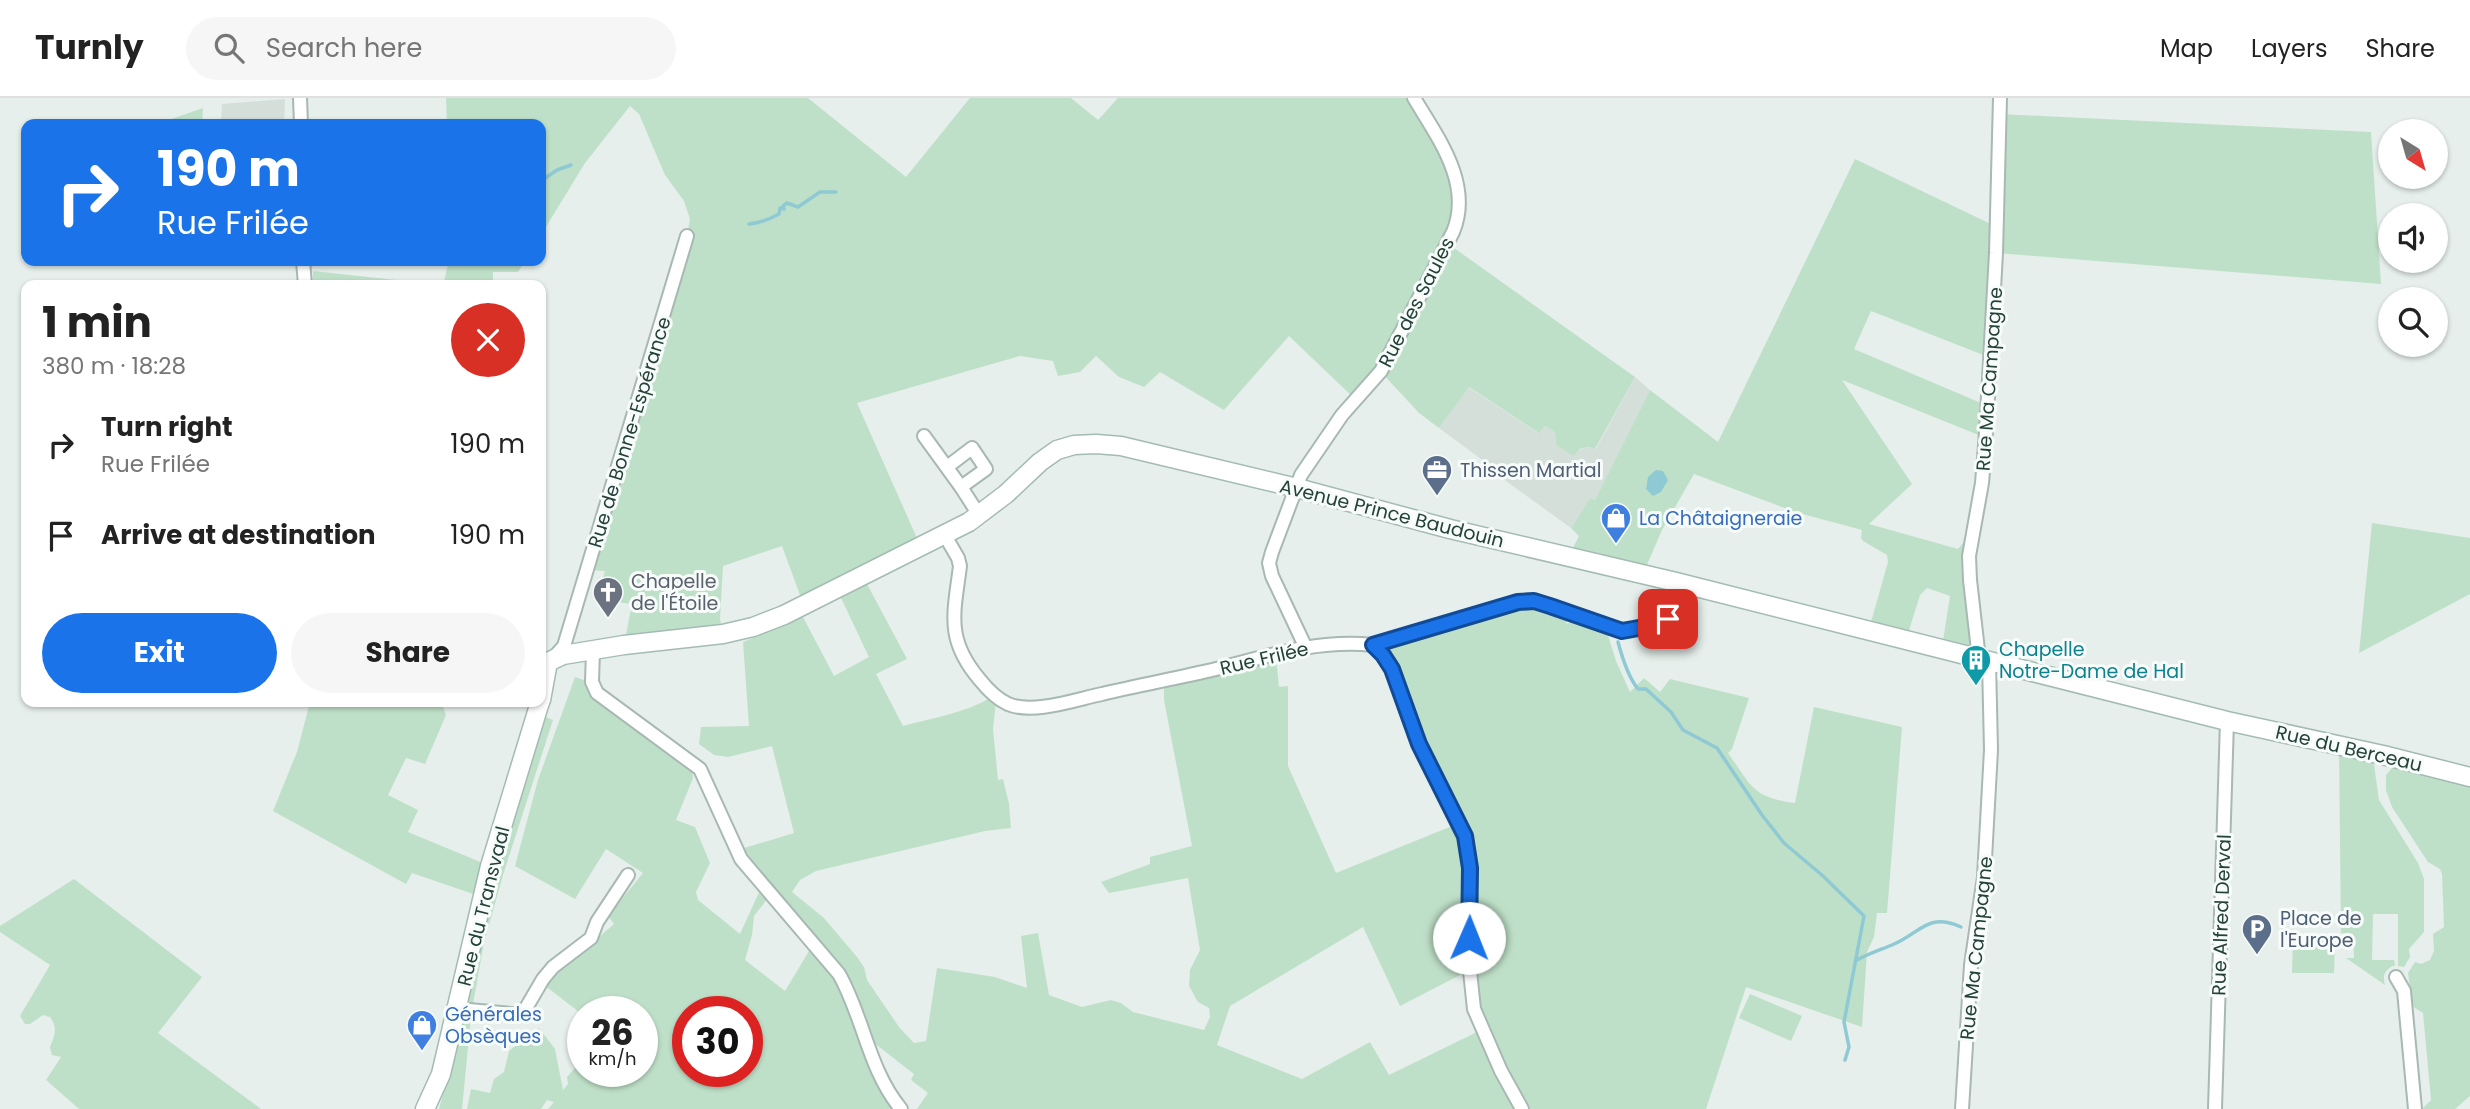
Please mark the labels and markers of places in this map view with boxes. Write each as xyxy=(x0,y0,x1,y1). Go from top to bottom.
office icon: Thissen Martial xyxy=(1420,453,1454,497)
place label: Thissen Martial xyxy=(1460,457,1601,484)
shop icon: La Châtaigneraie xyxy=(1599,501,1633,545)
place label: La Châtaigneraie xyxy=(1639,505,1802,532)
place label: Chapelle de l'Étoile xyxy=(631,568,718,617)
church icon: Chapelle de l'Étoile xyxy=(591,575,625,619)
pin xyxy=(1638,589,1698,649)
place label: Chapelle Notre-Dame de Hal xyxy=(1999,636,2184,685)
building icon: Chapelle Notre-Dame de Hal xyxy=(1959,643,1993,687)
place label: Place de l'Europe xyxy=(2280,905,2362,954)
parking icon: Place de l'Europe xyxy=(2240,912,2274,956)
place label: Générales Obsèques xyxy=(445,1001,542,1050)
shop icon: Générales Obsèques xyxy=(405,1008,439,1052)

